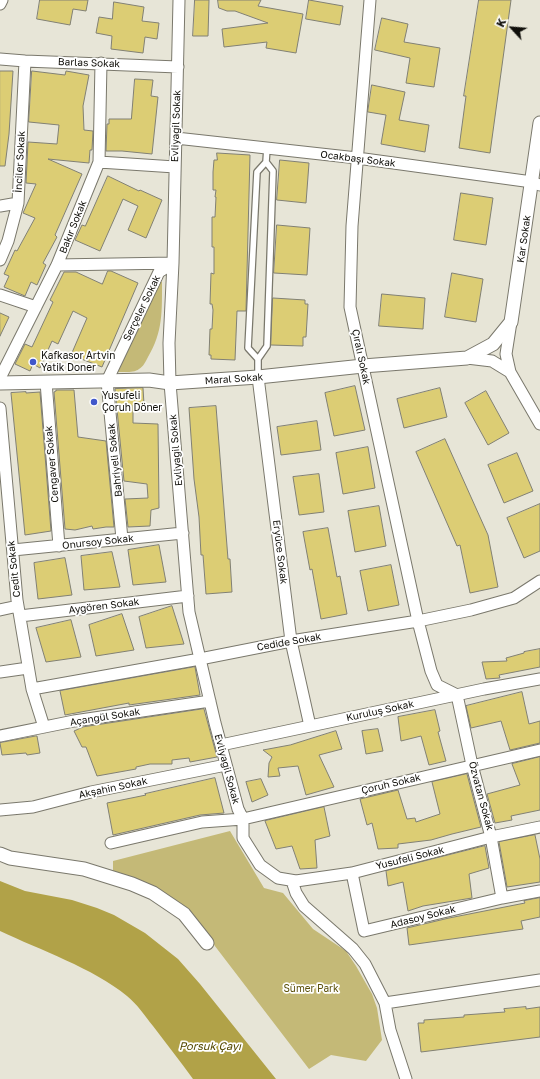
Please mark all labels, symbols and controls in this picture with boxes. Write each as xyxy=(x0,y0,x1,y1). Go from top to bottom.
north arrow xyxy=(492,8,532,48)
text: K xyxy=(493,16,508,29)
street label: Barlas Sokak xyxy=(58,56,120,70)
street label: Evliyagil Sokak xyxy=(169,90,183,162)
street label: İnciler Sokak xyxy=(12,131,28,193)
street label: Ocakbaşı Sokak xyxy=(320,148,396,170)
street label: Bakır Sokak xyxy=(57,199,89,255)
street label: Kar Sokak xyxy=(515,214,533,264)
street label: Serçeler Sokak xyxy=(121,273,163,343)
street label: Çıralı Sokak xyxy=(349,328,373,386)
place label: Kafkasor Artvin Yatik Doner xyxy=(41,350,115,374)
marker: Kafkasor Artvin Yatik Doner xyxy=(28,357,38,367)
street label: Maral Sokak xyxy=(204,371,264,387)
place label: Yusufeli Çoruh Döner xyxy=(102,390,162,414)
marker: Yusufeli Çoruh Döner xyxy=(89,397,99,407)
street label: Evliyagil Sokak xyxy=(167,414,185,486)
street label: Bahriyeli Sokak xyxy=(105,423,125,497)
street label: Cengaver Sokak xyxy=(43,425,61,503)
street label: Eryüce Sokak xyxy=(270,519,290,585)
street label: Onursoy Sokak xyxy=(62,532,134,552)
street label: Cedit Sokak xyxy=(5,540,23,598)
street label: Aygören Sokak xyxy=(68,596,140,616)
street label: Cedide Sokak xyxy=(256,630,322,654)
street label: Kuruluş Sokak xyxy=(345,698,415,724)
street label: Açangül Sokak xyxy=(69,706,141,728)
street label: Evliyagil Sokak xyxy=(212,733,242,805)
street label: Özvatan Sokak xyxy=(466,760,496,832)
street label: Çoruh Sokak xyxy=(360,771,422,797)
street label: Akşahin Sokak xyxy=(78,775,148,801)
street label: Yusufeli Sokak xyxy=(375,844,445,872)
street label: Adasoy Sokak xyxy=(389,903,457,931)
park label: Sümer Park xyxy=(283,983,339,995)
water label: Porsuk Çayı xyxy=(179,1040,241,1054)

